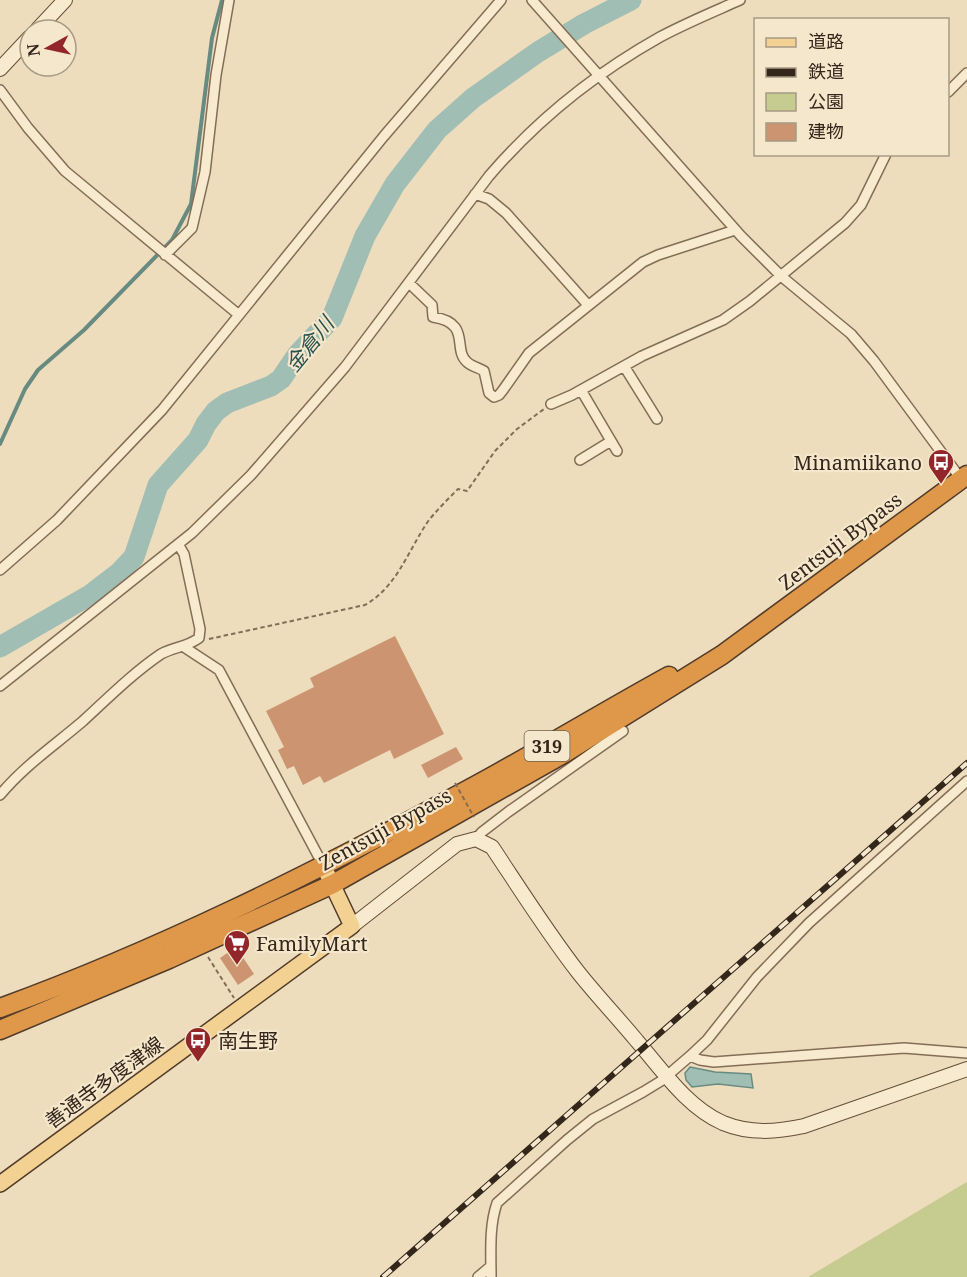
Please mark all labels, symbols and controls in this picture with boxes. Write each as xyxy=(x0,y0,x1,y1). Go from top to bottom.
north arrow xyxy=(18,18,78,78)
legend xyxy=(754,18,949,156)
text: 道路 xyxy=(808,29,844,53)
text: N xyxy=(21,42,45,58)
text: 鉄道 xyxy=(808,59,844,83)
text: 公園 xyxy=(808,89,844,113)
text: 建物 xyxy=(808,119,844,143)
water label: 金倉川 xyxy=(278,309,341,377)
bus stop icon: Minamiikano xyxy=(926,447,956,485)
place label: Minamiikano xyxy=(794,449,922,476)
street label: Zentsuji Bypass xyxy=(773,486,907,596)
road number: 319 xyxy=(524,731,570,761)
street label: Zentsuji Bypass xyxy=(314,781,456,877)
supermarket icon: FamilyMart xyxy=(222,928,252,966)
place label: FamilyMart xyxy=(256,930,368,957)
bus stop icon: 南生野 xyxy=(183,1025,213,1063)
place label: 南生野 xyxy=(218,1027,278,1054)
street label: 善通寺多度津線 xyxy=(39,1030,169,1134)

